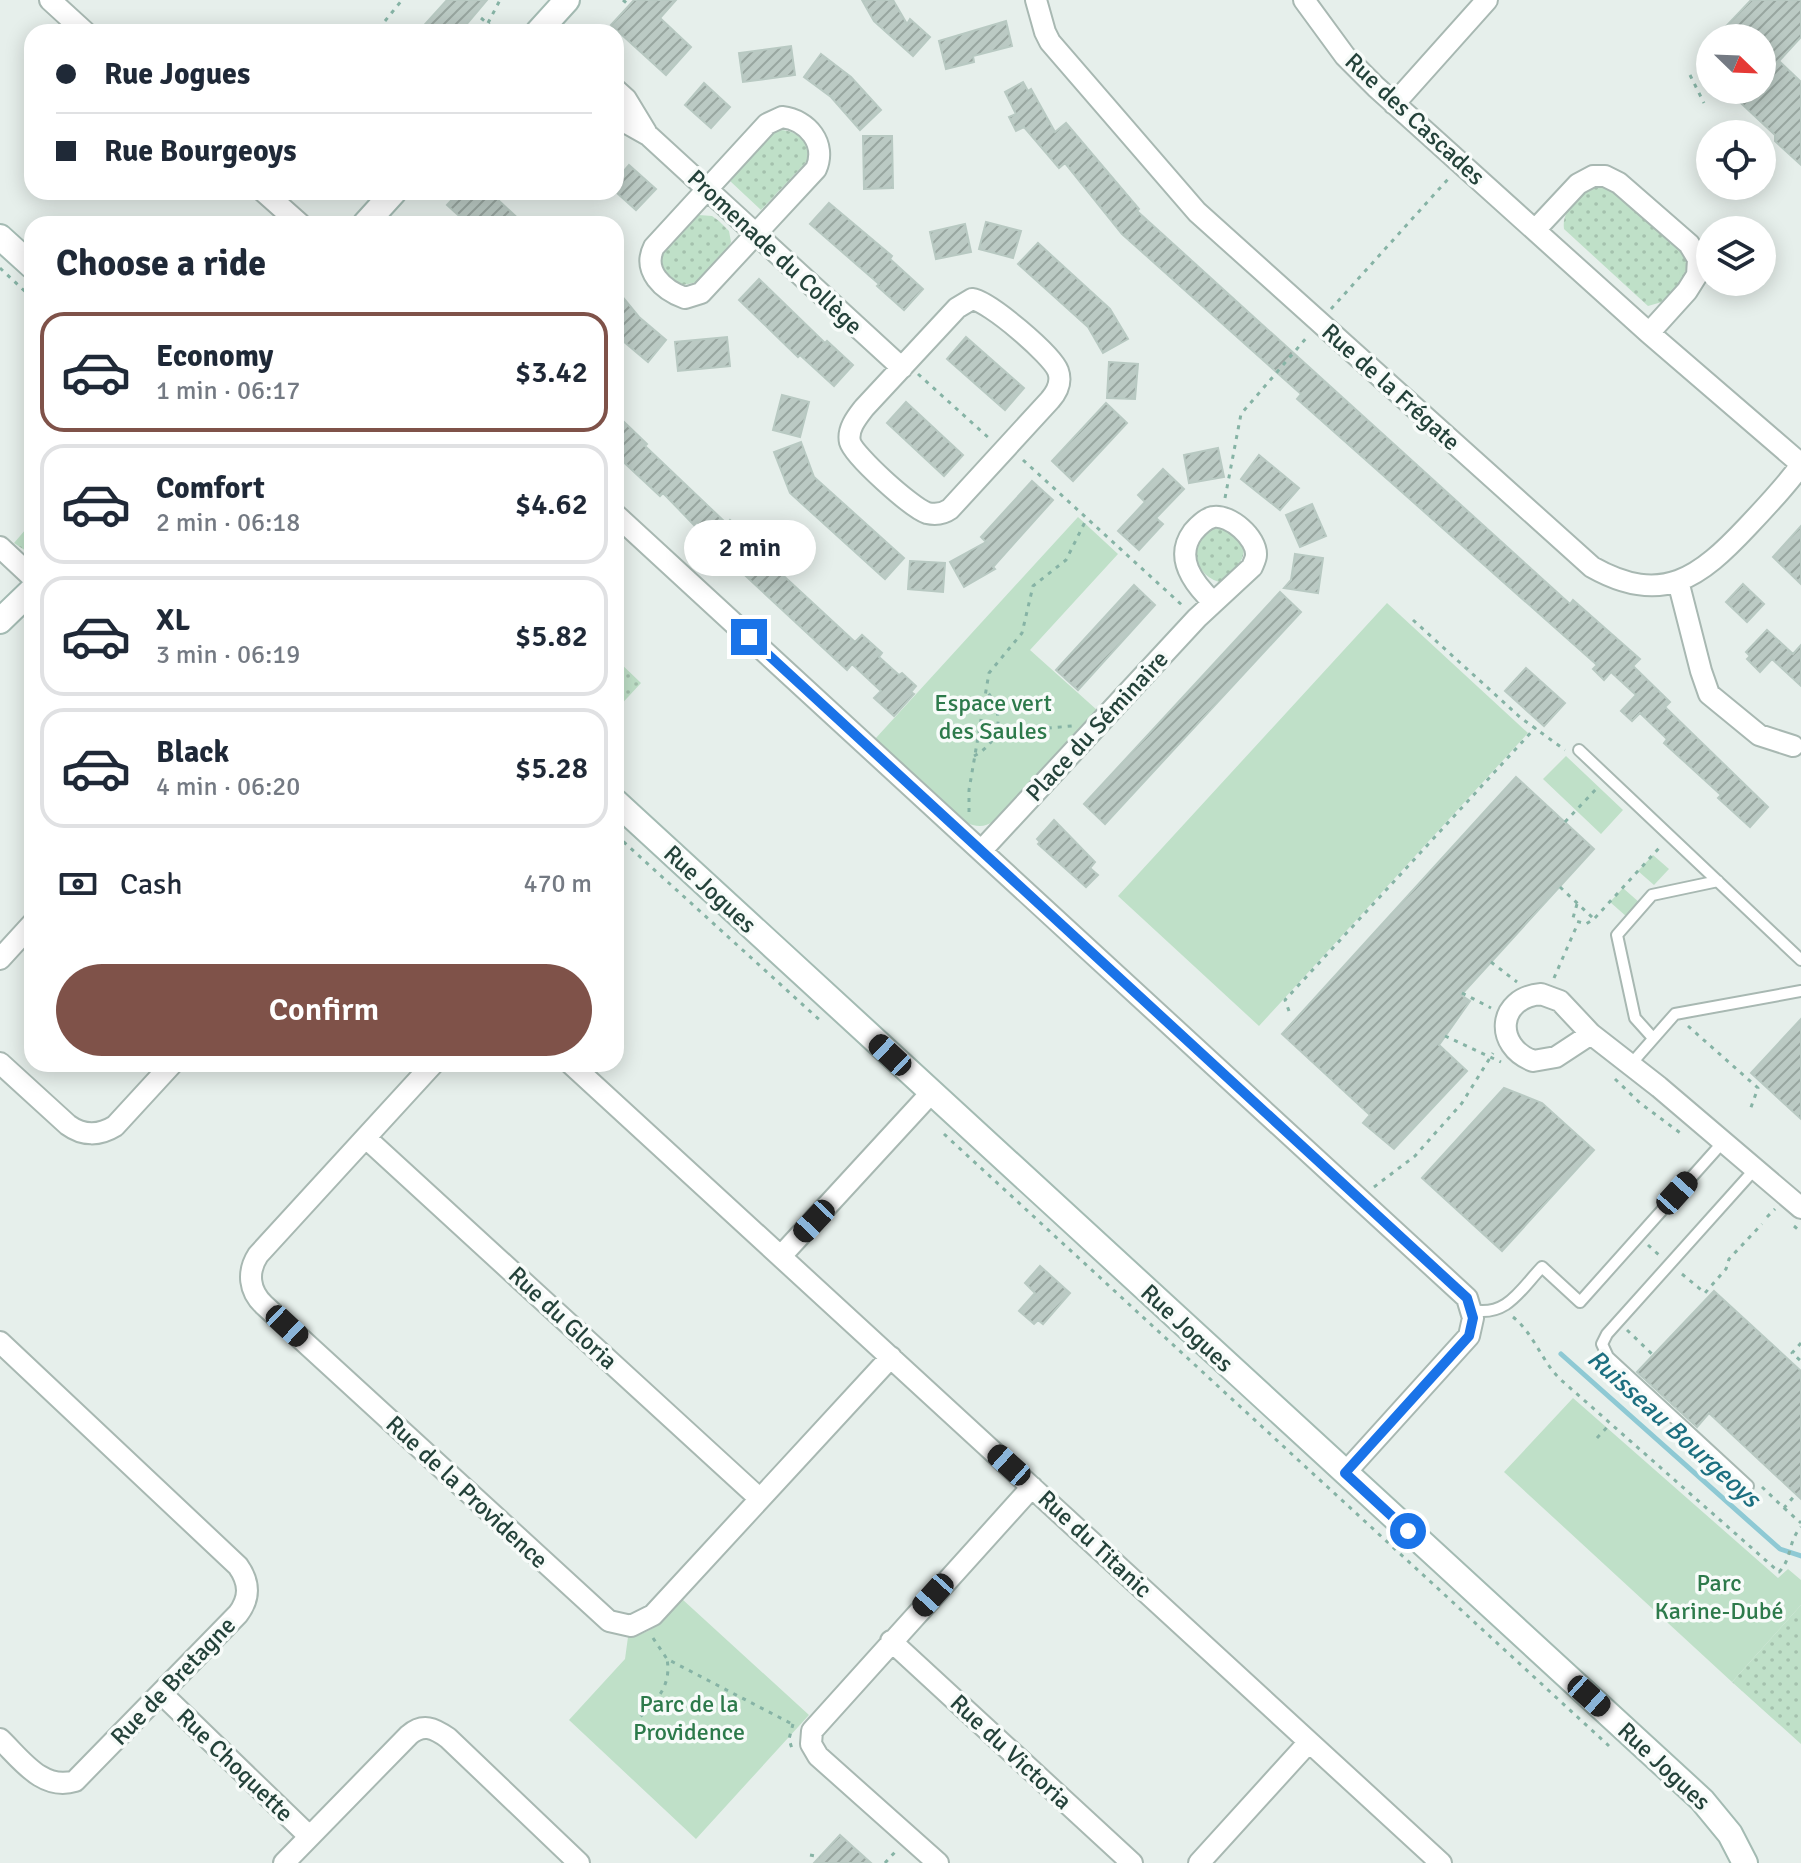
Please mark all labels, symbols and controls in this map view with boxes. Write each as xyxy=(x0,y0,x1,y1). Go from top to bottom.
north arrow xyxy=(1696,24,1776,104)
map controls xyxy=(1696,24,1776,296)
street label: Rue des Cascades xyxy=(1339,47,1491,191)
text: Rue Jogues xyxy=(104,56,250,93)
button: locate xyxy=(1696,120,1776,200)
text: Rue Bourgeoys xyxy=(104,133,297,170)
street label: Promenade du Collège xyxy=(681,163,869,341)
button: layers xyxy=(1696,216,1776,296)
text: Choose a ride xyxy=(56,241,266,286)
street label: Rue de la Frégate xyxy=(1316,317,1466,457)
icon: car xyxy=(60,336,132,408)
text: Economy xyxy=(156,338,273,375)
text: $3.42 xyxy=(515,354,588,391)
text: 1 min · 06:17 xyxy=(156,375,300,407)
icon: car xyxy=(60,468,132,540)
text: Comfort xyxy=(156,470,265,507)
text: $4.62 xyxy=(515,486,588,523)
text: 2 min · 06:18 xyxy=(156,507,300,539)
callout: 2 min xyxy=(683,521,815,577)
text: 2 min xyxy=(719,532,781,564)
icon: car xyxy=(60,600,132,672)
text: XL xyxy=(156,602,190,639)
text: $5.82 xyxy=(515,618,588,655)
route end xyxy=(731,619,767,655)
text: 3 min · 06:19 xyxy=(156,639,300,671)
street label: Place du Séminaire xyxy=(1019,644,1175,808)
park label: Espace vert des Saules xyxy=(934,688,1052,746)
icon: car xyxy=(60,732,132,804)
text: Black xyxy=(156,734,229,771)
text: $5.28 xyxy=(515,750,588,787)
text: 4 min · 06:20 xyxy=(156,771,300,803)
street label: Rue Jogues xyxy=(657,839,763,939)
icon: cash xyxy=(56,862,100,906)
text: Cash xyxy=(120,866,183,903)
text: 470 m xyxy=(523,868,592,900)
button: Confirm xyxy=(56,964,592,1056)
car xyxy=(864,1030,916,1080)
car xyxy=(1652,1167,1702,1219)
car xyxy=(789,1195,839,1247)
street label: Rue du Gloria xyxy=(502,1260,624,1376)
street label: Rue Jogues xyxy=(1134,1278,1240,1378)
car xyxy=(261,1301,313,1351)
water label: Ruisseau Bourgeoys xyxy=(1580,1343,1768,1516)
street label: Rue de la Providence xyxy=(380,1409,554,1575)
car xyxy=(983,1440,1035,1490)
street label: Rue du Titanic xyxy=(1032,1484,1158,1604)
route start xyxy=(1390,1513,1426,1549)
park label: Parc Karine-Dubé xyxy=(1654,1568,1784,1626)
car xyxy=(908,1569,958,1621)
street label: Rue de Bretagne xyxy=(104,1610,242,1752)
car xyxy=(1563,1671,1615,1721)
street label: Rue du Victoria xyxy=(944,1688,1078,1816)
park label: Parc de la Providence xyxy=(633,1689,745,1747)
street label: Rue Choquette xyxy=(170,1702,300,1828)
street label: Rue Jogues xyxy=(1611,1716,1717,1816)

